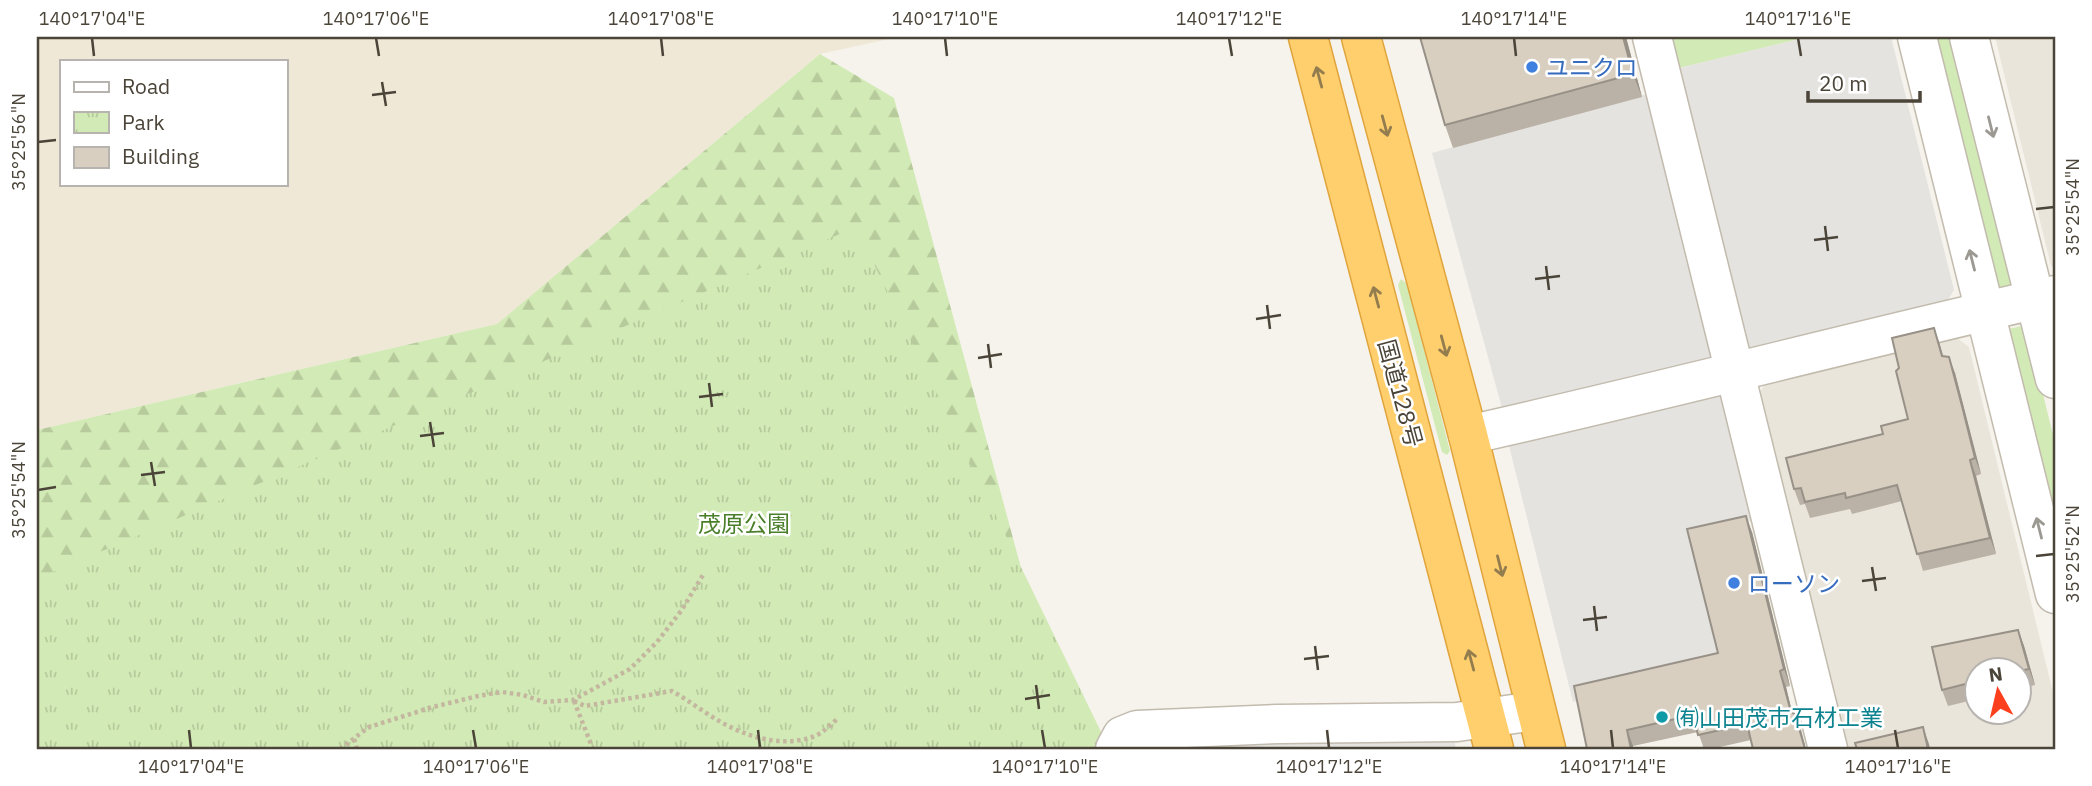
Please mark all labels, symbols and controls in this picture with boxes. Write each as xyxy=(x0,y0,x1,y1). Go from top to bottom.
text: 140°17'04"E xyxy=(39,7,145,30)
text: 140°17'06"E xyxy=(323,7,429,30)
text: 140°17'08"E xyxy=(608,7,714,30)
text: 140°17'10"E xyxy=(892,7,998,30)
text: 140°17'12"E xyxy=(1176,7,1282,30)
text: 140°17'14"E xyxy=(1461,7,1567,30)
text: 140°17'16"E xyxy=(1745,7,1851,30)
place label: ユニクロ xyxy=(1546,52,1638,82)
marker: ユニクロ xyxy=(1524,59,1540,75)
legend xyxy=(60,60,287,186)
scale bar xyxy=(1808,60,1920,104)
one-way arrow xyxy=(1312,66,1325,89)
text: 20 m xyxy=(1819,69,1868,97)
text: Road xyxy=(122,72,170,100)
text: 35°25'56"N xyxy=(7,93,30,191)
text: Park xyxy=(122,108,165,136)
one-way arrow xyxy=(1379,114,1392,137)
one-way arrow xyxy=(1985,115,1999,138)
text: Building xyxy=(122,142,199,170)
text: 35°25'54"N xyxy=(2061,158,2084,256)
one-way arrow xyxy=(1965,249,1978,272)
one-way arrow xyxy=(1369,286,1382,309)
one-way arrow xyxy=(1438,334,1451,357)
street label: 国道128号 xyxy=(1372,336,1430,450)
text: 35°25'54"N xyxy=(7,441,30,539)
text: 35°25'52"N xyxy=(2061,505,2084,603)
park label: 茂原公園 xyxy=(698,508,790,538)
one-way arrow xyxy=(2032,517,2045,540)
one-way arrow xyxy=(1494,555,1507,577)
place label: ローソン xyxy=(1748,568,1840,598)
marker: ローソン xyxy=(1726,575,1742,591)
one-way arrow xyxy=(1463,649,1476,671)
north arrow xyxy=(1962,656,2032,726)
text: N xyxy=(1987,661,2004,687)
place label: ㈲山田茂市石材工業 xyxy=(1676,702,1883,732)
marker: ㈲山田茂市石材工業 xyxy=(1654,709,1670,725)
text: 140°17'04"E xyxy=(138,755,244,778)
text: 140°17'06"E xyxy=(423,755,529,778)
text: 140°17'08"E xyxy=(707,755,813,778)
text: 140°17'10"E xyxy=(992,755,1098,778)
text: 140°17'12"E xyxy=(1276,755,1382,778)
text: 140°17'14"E xyxy=(1560,755,1666,778)
text: 140°17'16"E xyxy=(1845,755,1951,778)

